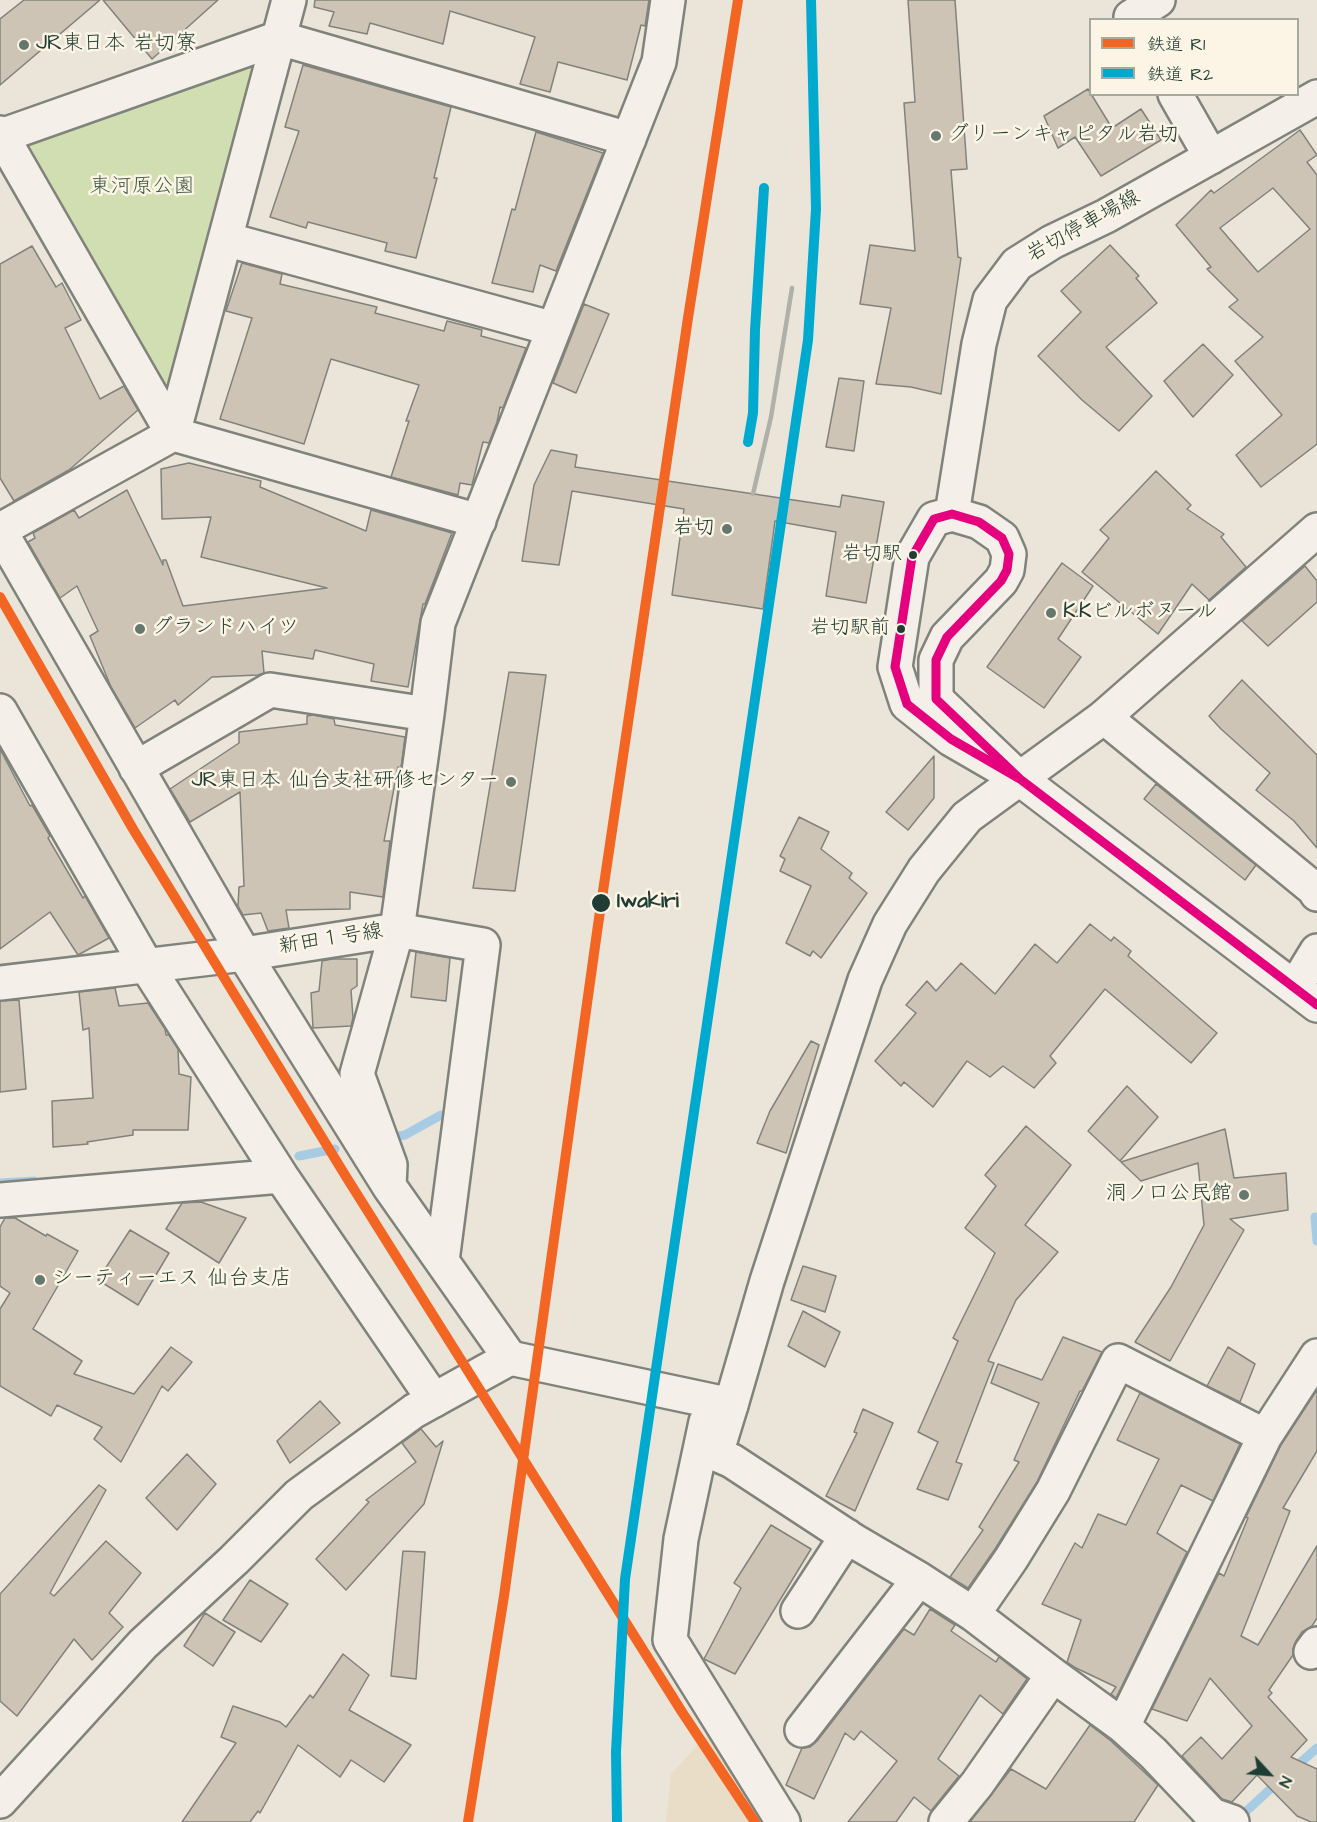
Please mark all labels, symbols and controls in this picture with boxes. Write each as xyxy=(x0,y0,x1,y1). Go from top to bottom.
legend xyxy=(1089,18,1299,96)
place label: JR東日本 岩切寮 xyxy=(36,32,196,58)
text: 鉄道 R1 xyxy=(1147,32,1205,57)
marker: JR東日本 岩切寮 xyxy=(17,38,31,52)
text: 鉄道 R2 xyxy=(1147,62,1213,87)
place label: グリーンキャピタル岩切 xyxy=(948,123,1179,149)
marker: グリーンキャピタル岩切 xyxy=(929,129,943,143)
park label: 東河原公園 xyxy=(90,175,194,201)
street label: 岩切停車場線 xyxy=(1023,185,1145,269)
place label: 岩切 xyxy=(673,516,715,542)
marker: 岩切 xyxy=(720,522,734,536)
place label: 岩切駅 xyxy=(842,543,902,567)
marker: 岩切駅 xyxy=(907,549,919,561)
place label: K.Kビルボヌール xyxy=(1063,600,1217,626)
marker: K.Kビルボヌール xyxy=(1044,606,1058,620)
place label: グランドハイツ xyxy=(152,616,299,642)
place label: 岩切駅前 xyxy=(810,617,890,641)
marker: グランドハイツ xyxy=(133,622,147,636)
marker: 岩切駅前 xyxy=(895,623,907,635)
place label: JR東日本 仙台支社研修センター xyxy=(192,769,499,795)
marker: JR東日本 仙台支社研修センター xyxy=(504,775,518,789)
place label: Iwakiri xyxy=(617,890,679,916)
marker: Iwakiri xyxy=(590,892,612,914)
street label: 新田１号線 xyxy=(277,919,385,961)
place label: 洞ノ口公民館 xyxy=(1106,1182,1232,1208)
marker: 洞ノ口公民館 xyxy=(1237,1188,1251,1202)
place label: シーティーエス 仙台支店 xyxy=(52,1267,291,1293)
marker: シーティーエス 仙台支店 xyxy=(33,1273,47,1287)
north arrow xyxy=(1239,1744,1299,1804)
text: N xyxy=(1273,1773,1297,1791)

